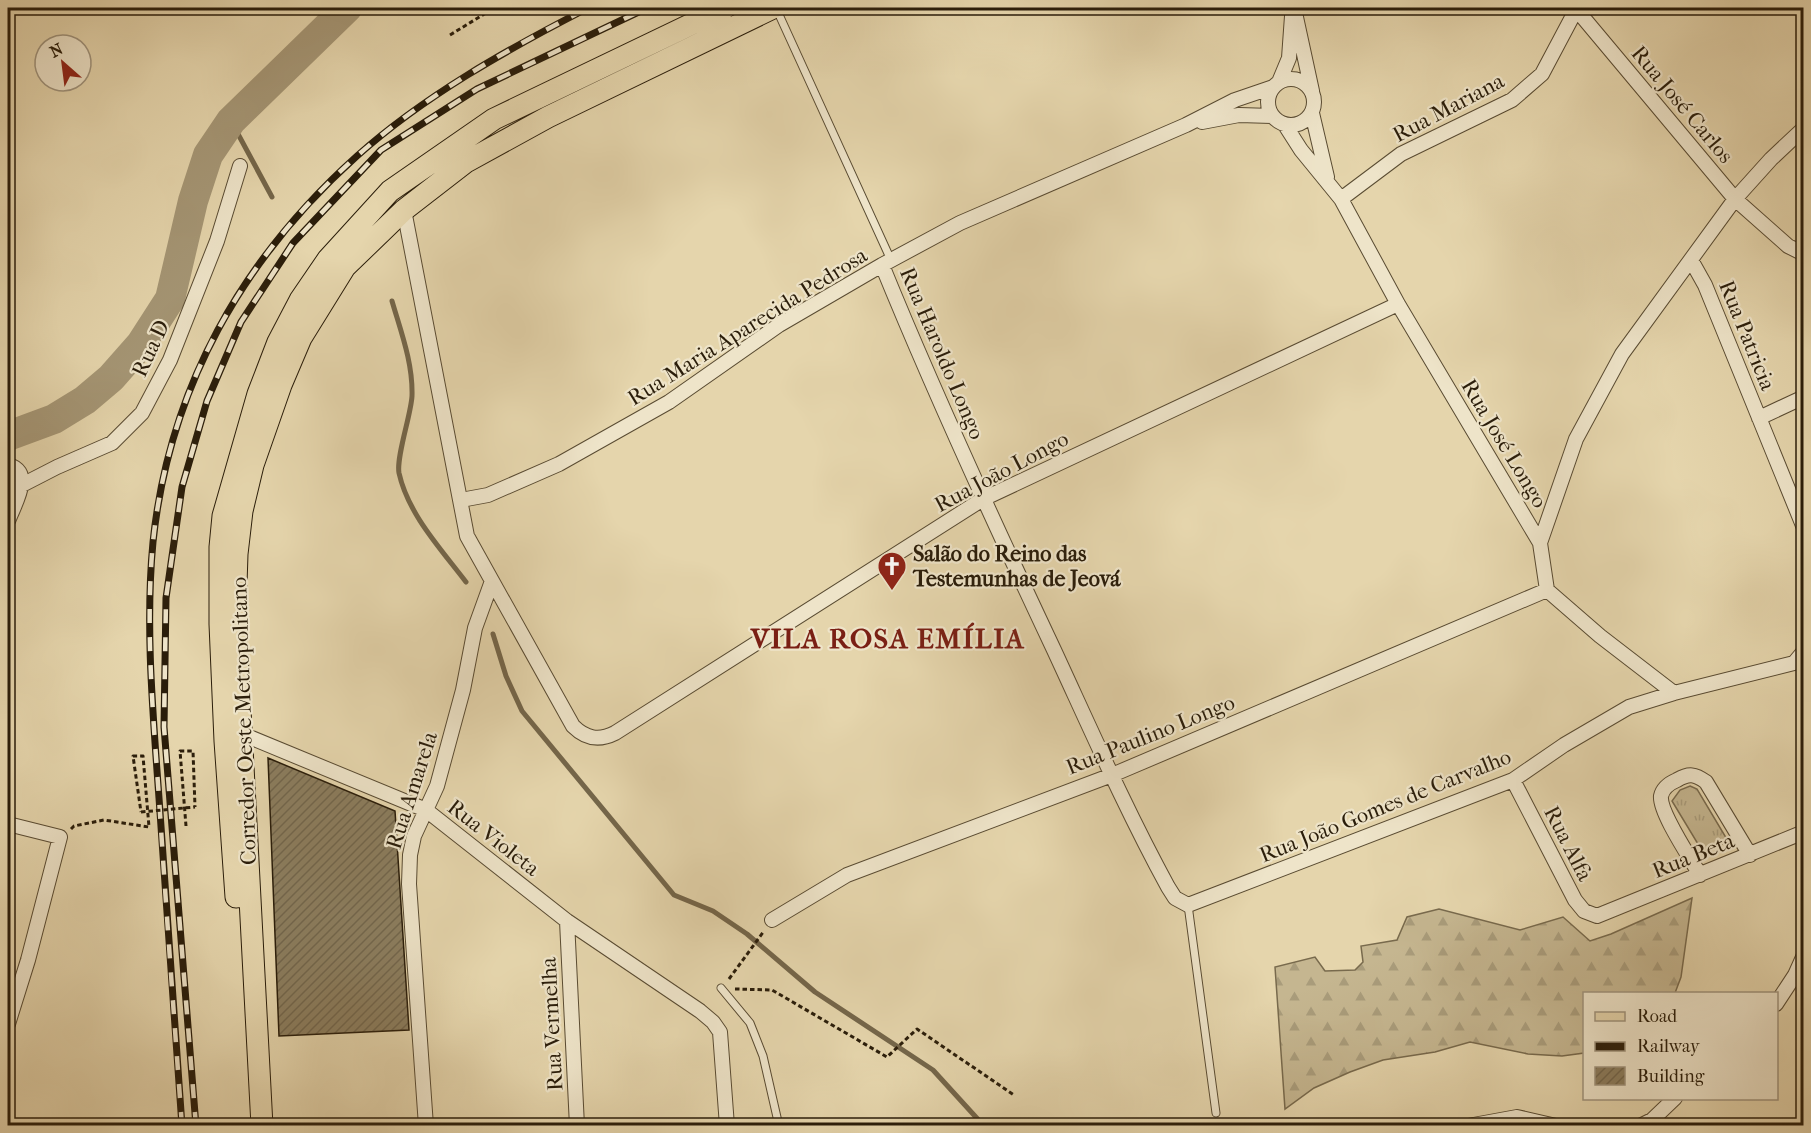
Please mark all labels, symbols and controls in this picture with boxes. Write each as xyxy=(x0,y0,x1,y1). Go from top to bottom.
north arrow xyxy=(33,33,93,93)
text: N xyxy=(46,39,67,61)
street label: Rua José Carlos xyxy=(1626,41,1739,169)
street label: Rua Mariana xyxy=(1388,67,1509,148)
street label: Rua Maria Aparecida Pedrosa xyxy=(623,242,873,411)
street label: Rua Haroldo Longo xyxy=(894,263,990,443)
street label: Rua Patricia xyxy=(1713,277,1781,395)
street label: Rua D xyxy=(126,316,175,381)
street label: Rua José Longo xyxy=(1455,374,1553,513)
street label: Rua João Longo xyxy=(930,426,1073,518)
place label: Salão do Reino das Testemunhas de Jeová xyxy=(912,541,1121,592)
church icon: Salão do Reino das Testemunhas de Jeová xyxy=(876,550,908,592)
street label: Corredor Oeste Metropolitano xyxy=(226,576,262,866)
district label: VILA ROSA EMÍLIA xyxy=(750,622,1025,655)
street label: Rua Paulino Longo xyxy=(1062,689,1239,781)
street label: Rua Amarela xyxy=(381,728,443,852)
street label: Rua João Gomes de Carvalho xyxy=(1256,744,1515,868)
street label: Rua Violeta xyxy=(442,794,545,882)
street label: Rua Alfa xyxy=(1538,802,1598,886)
street label: Rua Beta xyxy=(1649,827,1739,884)
street label: Rua Vermelha xyxy=(535,956,568,1091)
legend xyxy=(1583,992,1778,1100)
text: Road xyxy=(1637,1006,1677,1027)
text: Railway xyxy=(1637,1036,1701,1057)
text: Building xyxy=(1637,1066,1705,1087)

